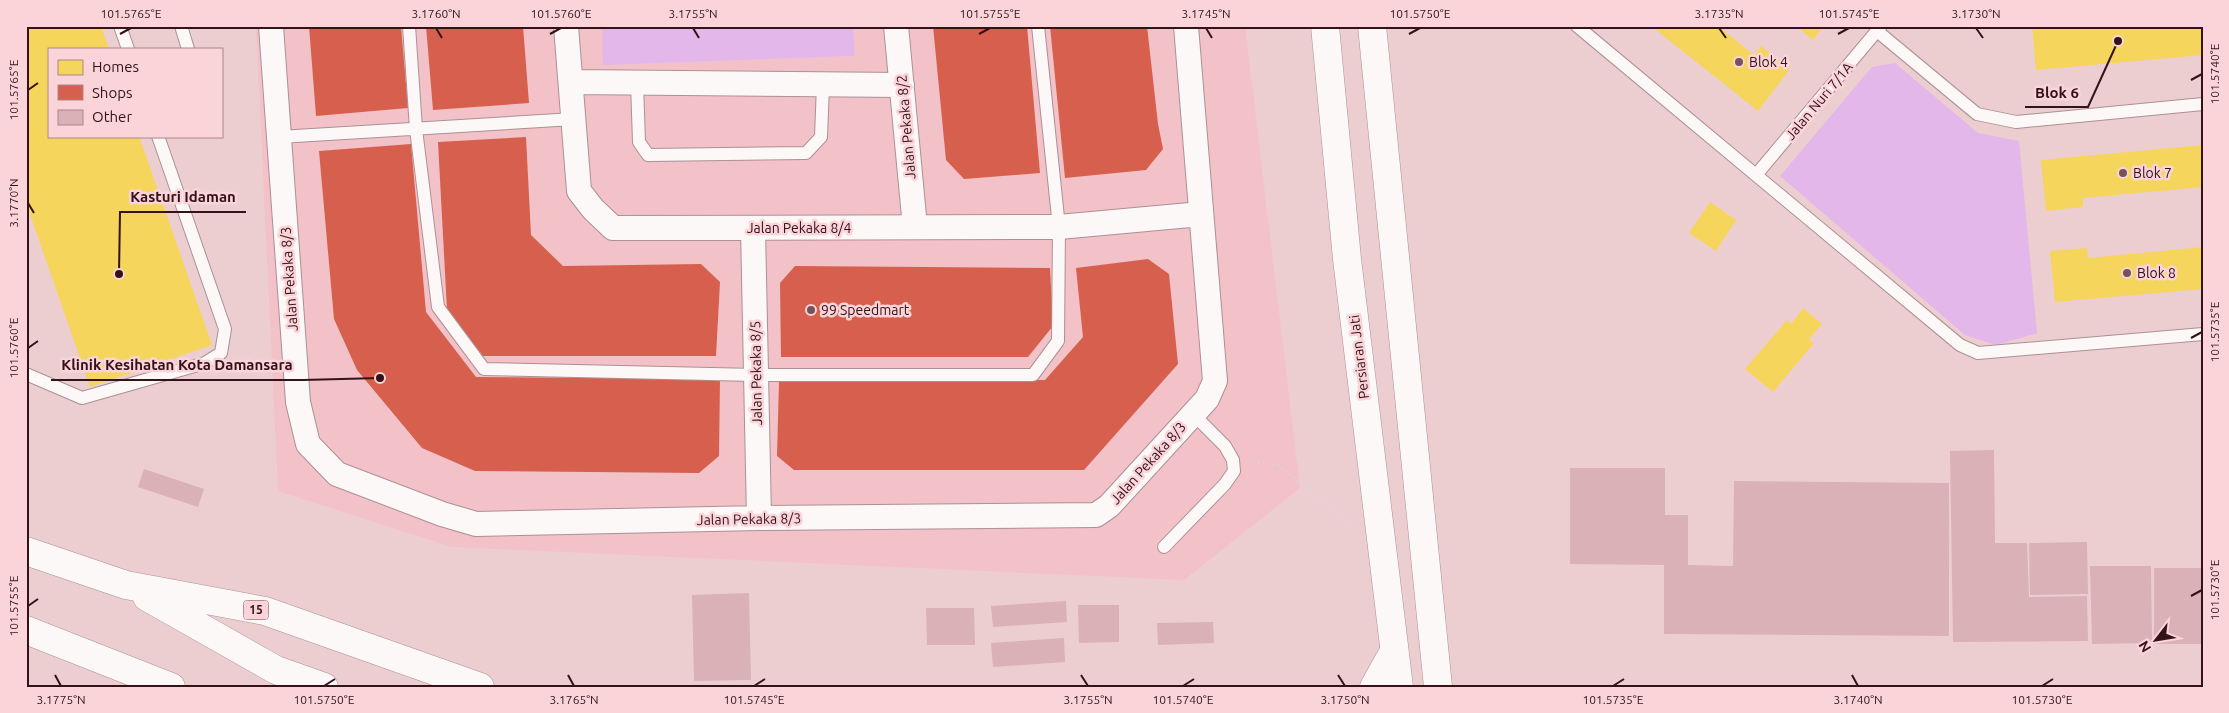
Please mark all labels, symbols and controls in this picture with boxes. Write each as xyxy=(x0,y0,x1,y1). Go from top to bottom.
text: 101.5765°E xyxy=(101,7,162,20)
text: 3.1760°N xyxy=(411,7,461,20)
text: 101.5760°E xyxy=(531,7,592,20)
text: 3.1755°N xyxy=(668,7,718,20)
text: 101.5755°E xyxy=(960,7,1021,20)
text: 3.1745°N xyxy=(1181,7,1231,20)
text: 101.5750°E xyxy=(1390,7,1451,20)
text: 3.1735°N xyxy=(1694,7,1744,20)
text: 101.5745°E xyxy=(1819,7,1880,20)
text: 3.1730°N xyxy=(1951,7,2001,20)
text: 101.5740°E xyxy=(2208,43,2221,104)
legend xyxy=(48,48,222,138)
place label: Blok 4 xyxy=(1749,54,1788,70)
marker: Blok 4 xyxy=(1733,56,1745,68)
text: Homes xyxy=(92,58,139,75)
text: 101.5765°E xyxy=(7,59,20,120)
street label: Jalan Nuri 7/1A xyxy=(1782,59,1856,143)
street label: Jalan Pekaka 8/2 xyxy=(893,74,919,180)
callout: Blok 6 xyxy=(2025,77,2088,107)
text: Shops xyxy=(92,84,133,101)
text: Blok 6 xyxy=(2035,84,2079,101)
text: Other xyxy=(92,108,132,125)
place label: Blok 7 xyxy=(2133,165,2172,181)
marker: Blok 7 xyxy=(2117,167,2129,179)
text: 3.1770°N xyxy=(7,178,20,228)
callout: Kasturi Idaman xyxy=(120,182,246,212)
text: Kasturi Idaman xyxy=(130,188,236,205)
street label: Jalan Pekaka 8/4 xyxy=(747,220,851,236)
street label: Jalan Pekaka 8/3 xyxy=(277,226,301,332)
place label: Blok 8 xyxy=(2137,265,2176,281)
marker: Blok 8 xyxy=(2121,267,2133,279)
text: 101.5735°E xyxy=(2208,301,2221,362)
place label: 99 Speedmart xyxy=(821,302,910,318)
marker: 99 Speedmart xyxy=(805,304,817,316)
street label: Persiaran Jati xyxy=(1346,314,1372,400)
text: 101.5760°E xyxy=(7,317,20,378)
street label: Jalan Pekaka 8/5 xyxy=(747,321,765,425)
callout: Klinik Kesihatan Kota Damansara xyxy=(51,350,303,380)
text: Klinik Kesihatan Kota Damansara xyxy=(61,356,293,373)
street label: Jalan Pekaka 8/3 xyxy=(1107,419,1189,507)
street label: Jalan Pekaka 8/3 xyxy=(697,510,801,528)
text: 101.5730°E xyxy=(2208,559,2221,620)
text: 101.5755°E xyxy=(7,575,20,636)
road number: 15 xyxy=(244,600,268,620)
north arrow xyxy=(2132,616,2182,666)
text: N xyxy=(2135,638,2154,655)
text: 3.1775°N xyxy=(36,693,86,706)
text: 101.5750°E xyxy=(294,693,355,706)
text: 3.1765°N xyxy=(549,693,599,706)
text: 101.5745°E xyxy=(724,693,785,706)
text: 3.1755°N xyxy=(1063,693,1113,706)
text: 101.5740°E xyxy=(1153,693,1214,706)
text: 3.1750°N xyxy=(1320,693,1370,706)
text: 101.5735°E xyxy=(1583,693,1644,706)
text: 3.1740°N xyxy=(1833,693,1883,706)
text: 101.5730°E xyxy=(2012,693,2073,706)

